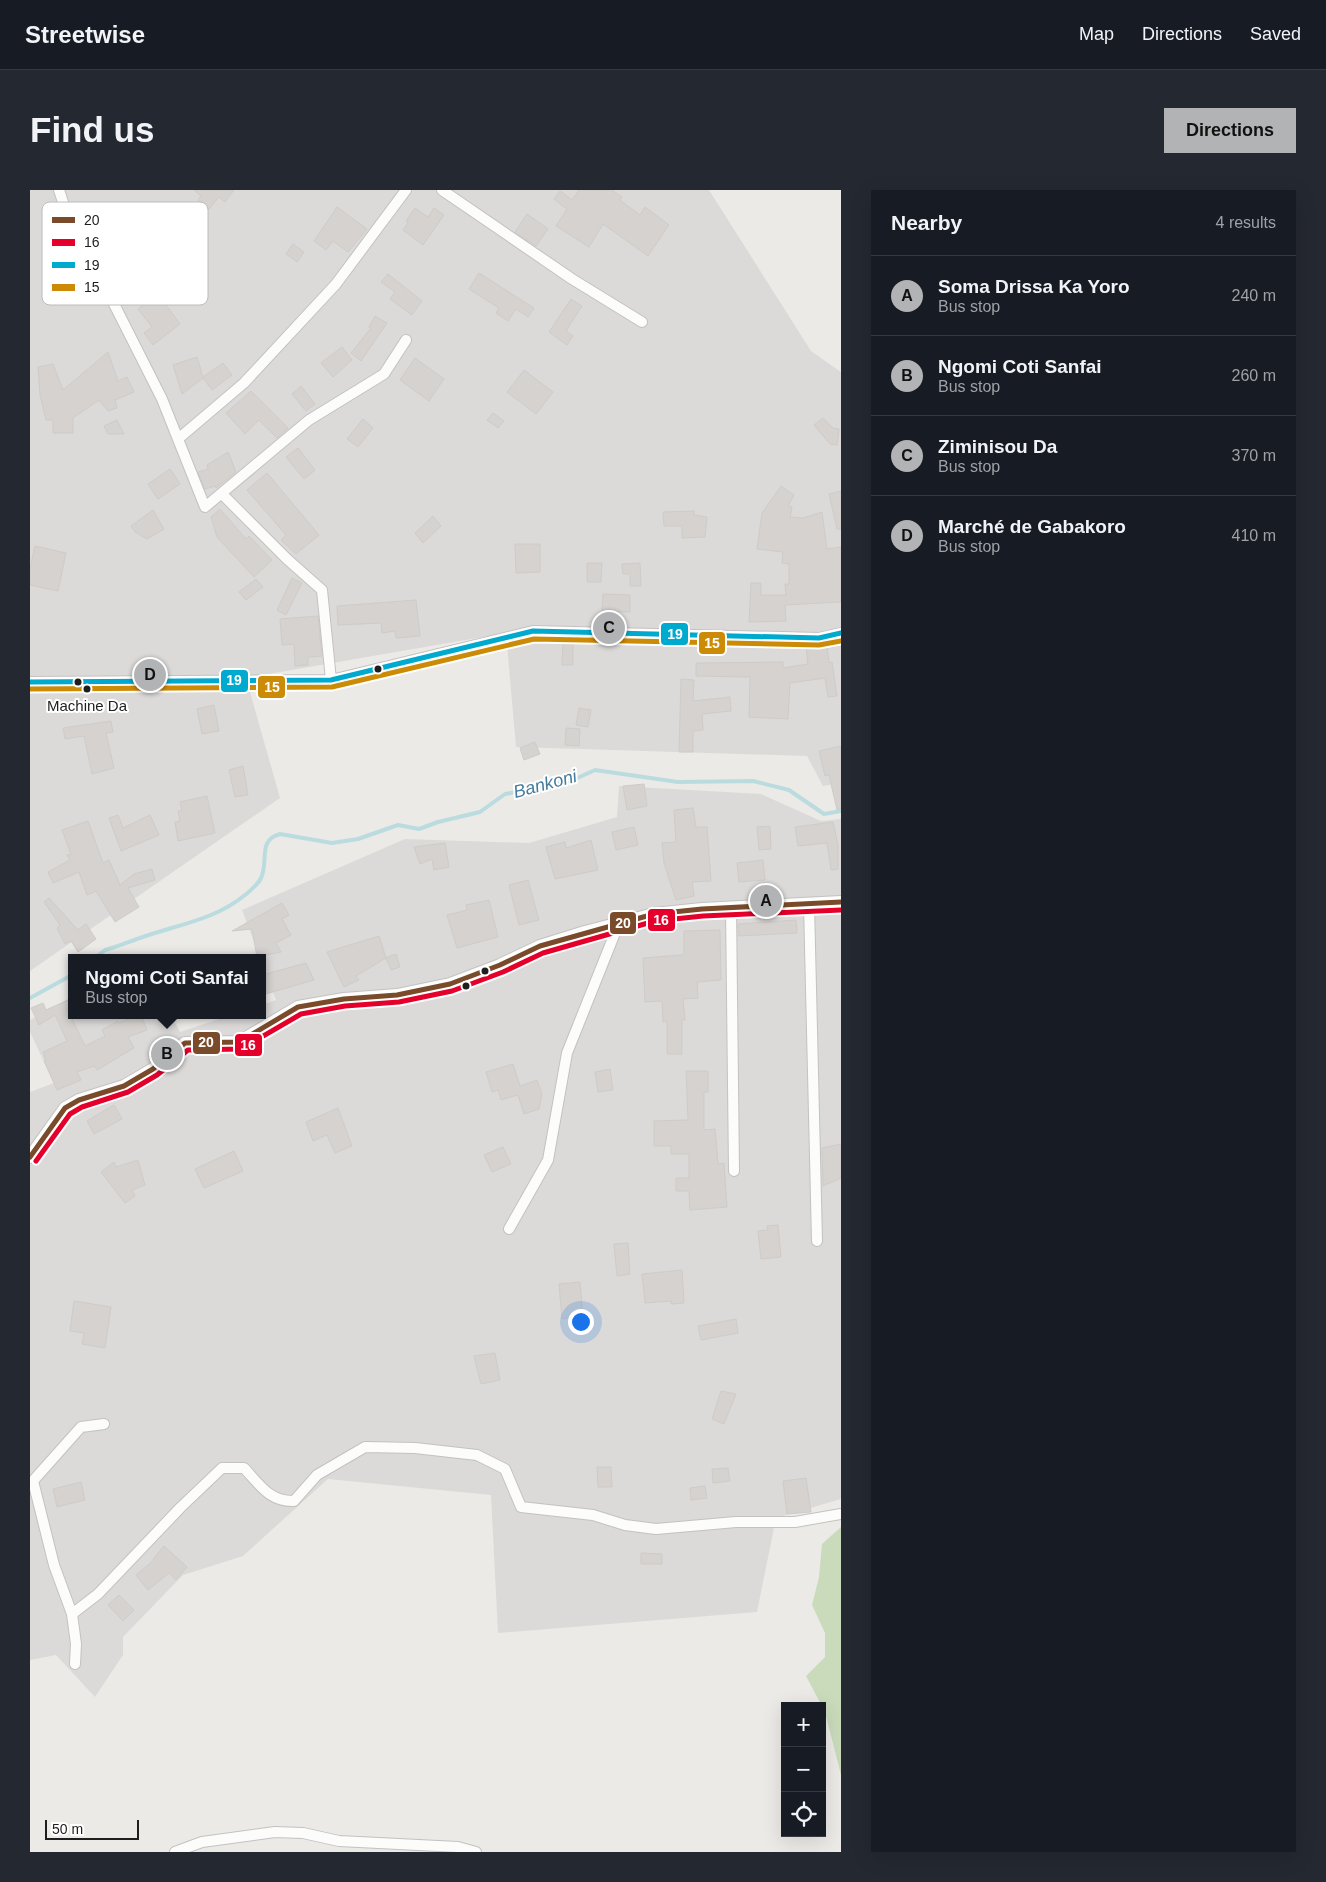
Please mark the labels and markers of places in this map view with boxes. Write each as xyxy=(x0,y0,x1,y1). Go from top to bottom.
pin: C xyxy=(593,609,625,647)
pin: D xyxy=(134,656,166,694)
unlabelled marker xyxy=(373,664,383,674)
unlabelled marker xyxy=(73,677,83,687)
marker: Machine Da xyxy=(82,684,92,694)
place label: Machine Da xyxy=(47,697,128,714)
pin: A xyxy=(750,882,782,920)
unlabelled marker xyxy=(480,966,490,976)
unlabelled marker xyxy=(461,981,471,991)
pin: B xyxy=(151,1035,183,1073)

